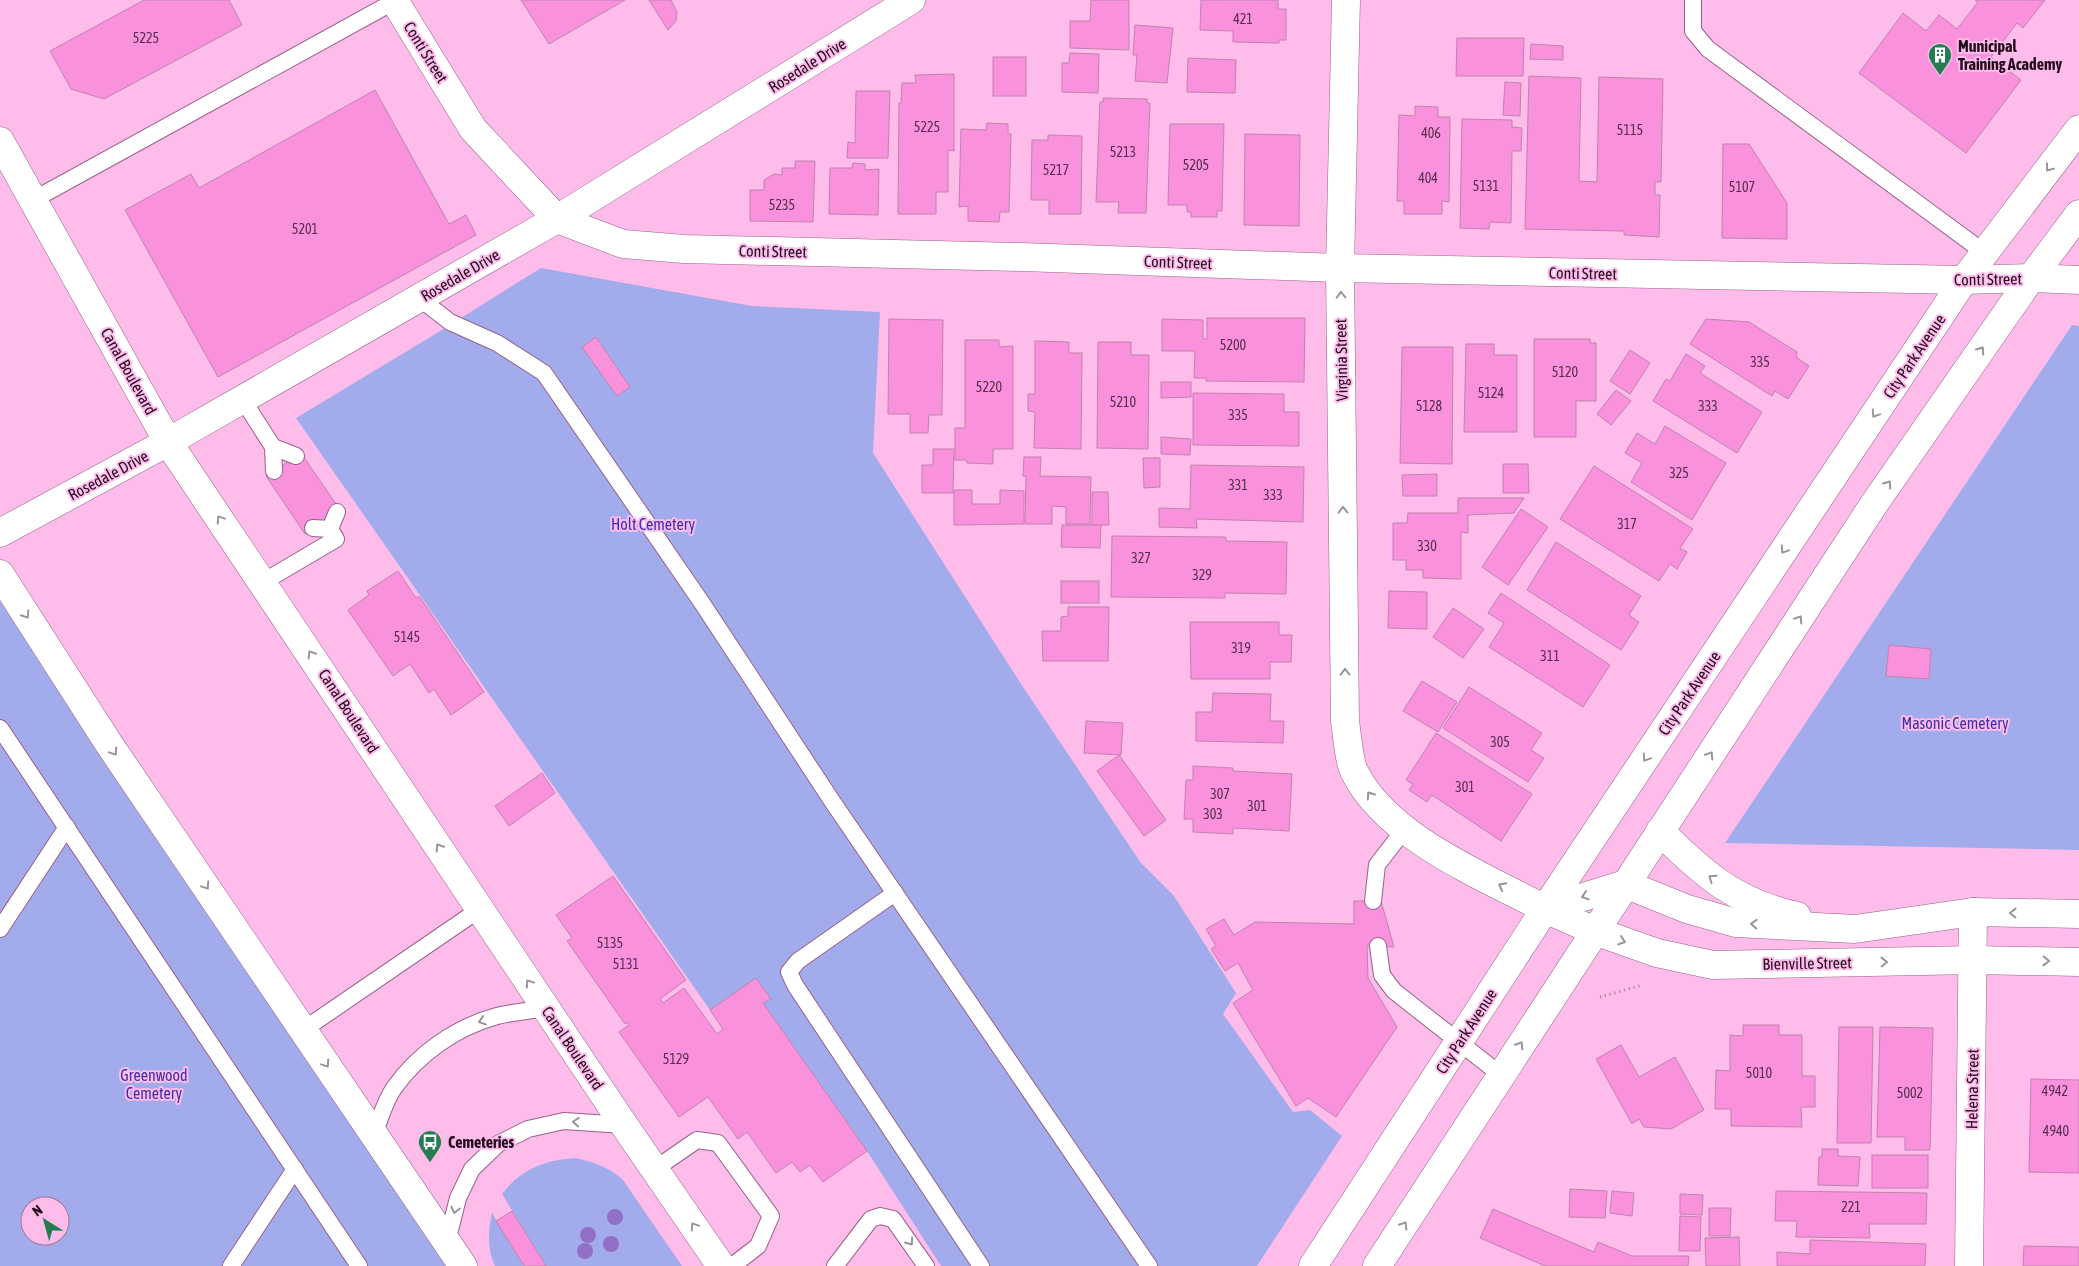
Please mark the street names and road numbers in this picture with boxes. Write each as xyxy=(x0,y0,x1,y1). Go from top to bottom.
street label: Conti Street xyxy=(400,18,452,86)
street label: Rosedale Drive xyxy=(765,34,849,96)
street label: Conti Street xyxy=(739,241,808,261)
street label: Rosedale Drive xyxy=(417,245,503,305)
street label: Conti Street xyxy=(1144,252,1213,272)
street label: Conti Street xyxy=(1549,263,1618,283)
street label: Conti Street xyxy=(1954,269,2023,289)
street label: City Park Avenue xyxy=(1879,311,1950,402)
street label: Virginia Street xyxy=(1331,318,1352,401)
street label: Canal Boulevard xyxy=(98,324,160,418)
street label: Rosedale Drive xyxy=(65,446,151,504)
street label: City Park Avenue xyxy=(1654,648,1725,739)
street label: Canal Boulevard xyxy=(315,666,383,756)
street label: Bienville Street xyxy=(1762,953,1852,973)
street label: City Park Avenue xyxy=(1432,985,1501,1077)
street label: Canal Boulevard xyxy=(539,1003,607,1093)
street label: Helena Street xyxy=(1962,1048,1982,1129)

